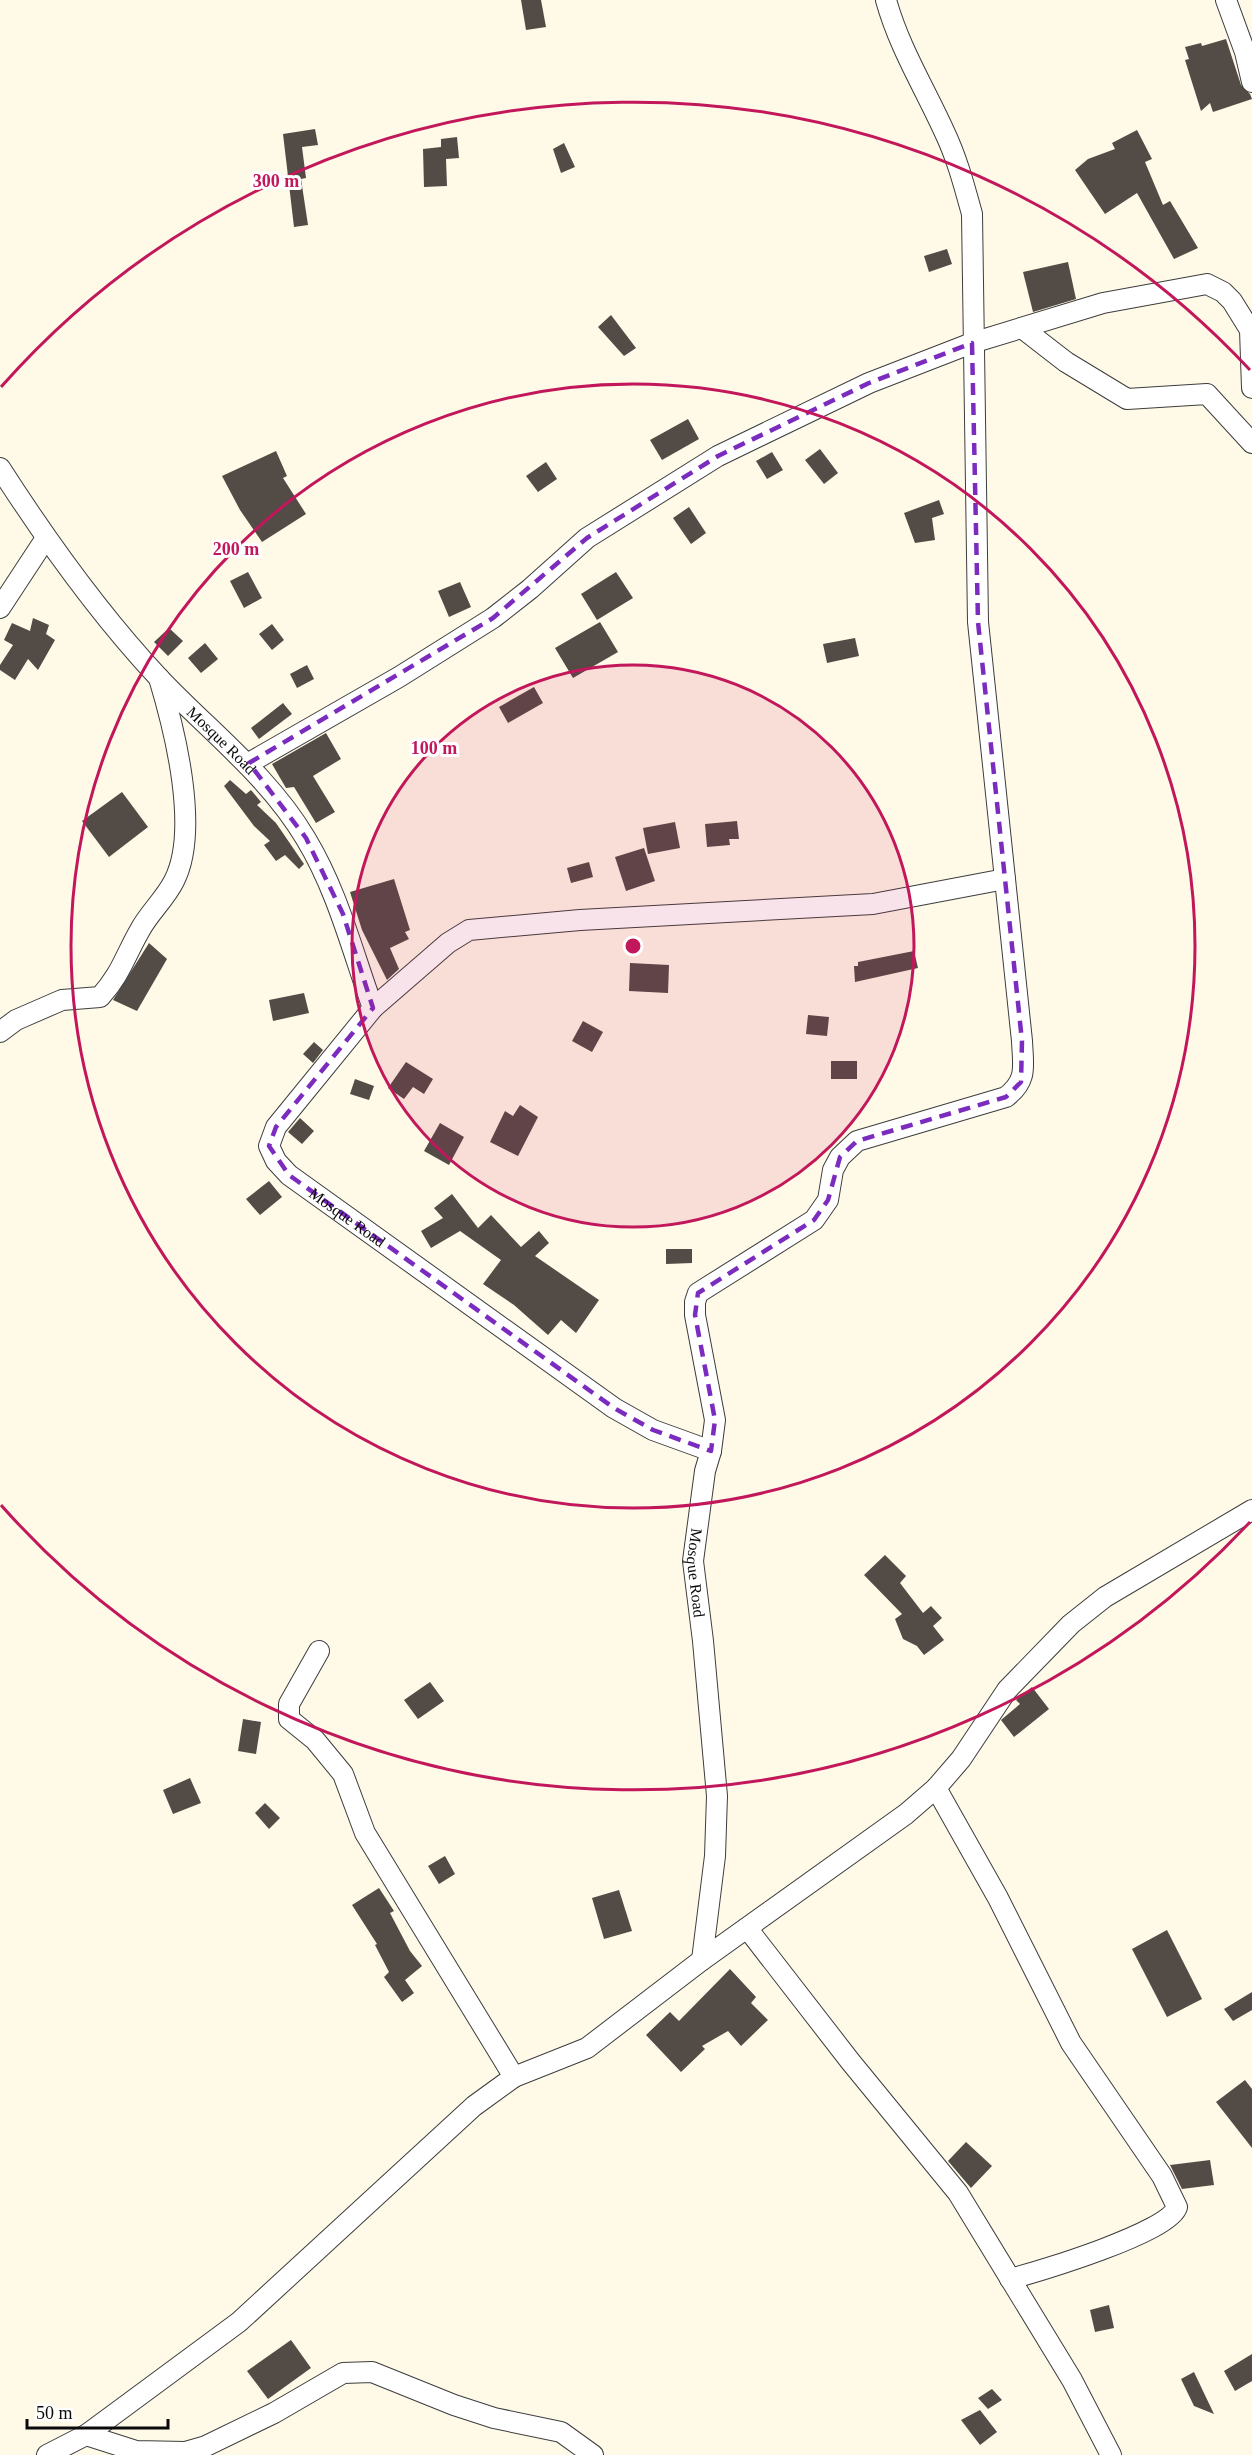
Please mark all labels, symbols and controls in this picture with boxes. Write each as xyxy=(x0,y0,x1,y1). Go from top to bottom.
text: 300 m xyxy=(253,171,299,191)
text: 200 m xyxy=(213,539,259,559)
street label: Mosque Road xyxy=(184,703,260,777)
text: 100 m xyxy=(411,738,457,758)
centre of rings xyxy=(623,936,643,956)
street label: Mosque Road xyxy=(306,1184,389,1250)
street label: Mosque Road xyxy=(683,1527,708,1618)
scale bar xyxy=(27,2392,168,2430)
text: 50 m xyxy=(36,2403,73,2423)

